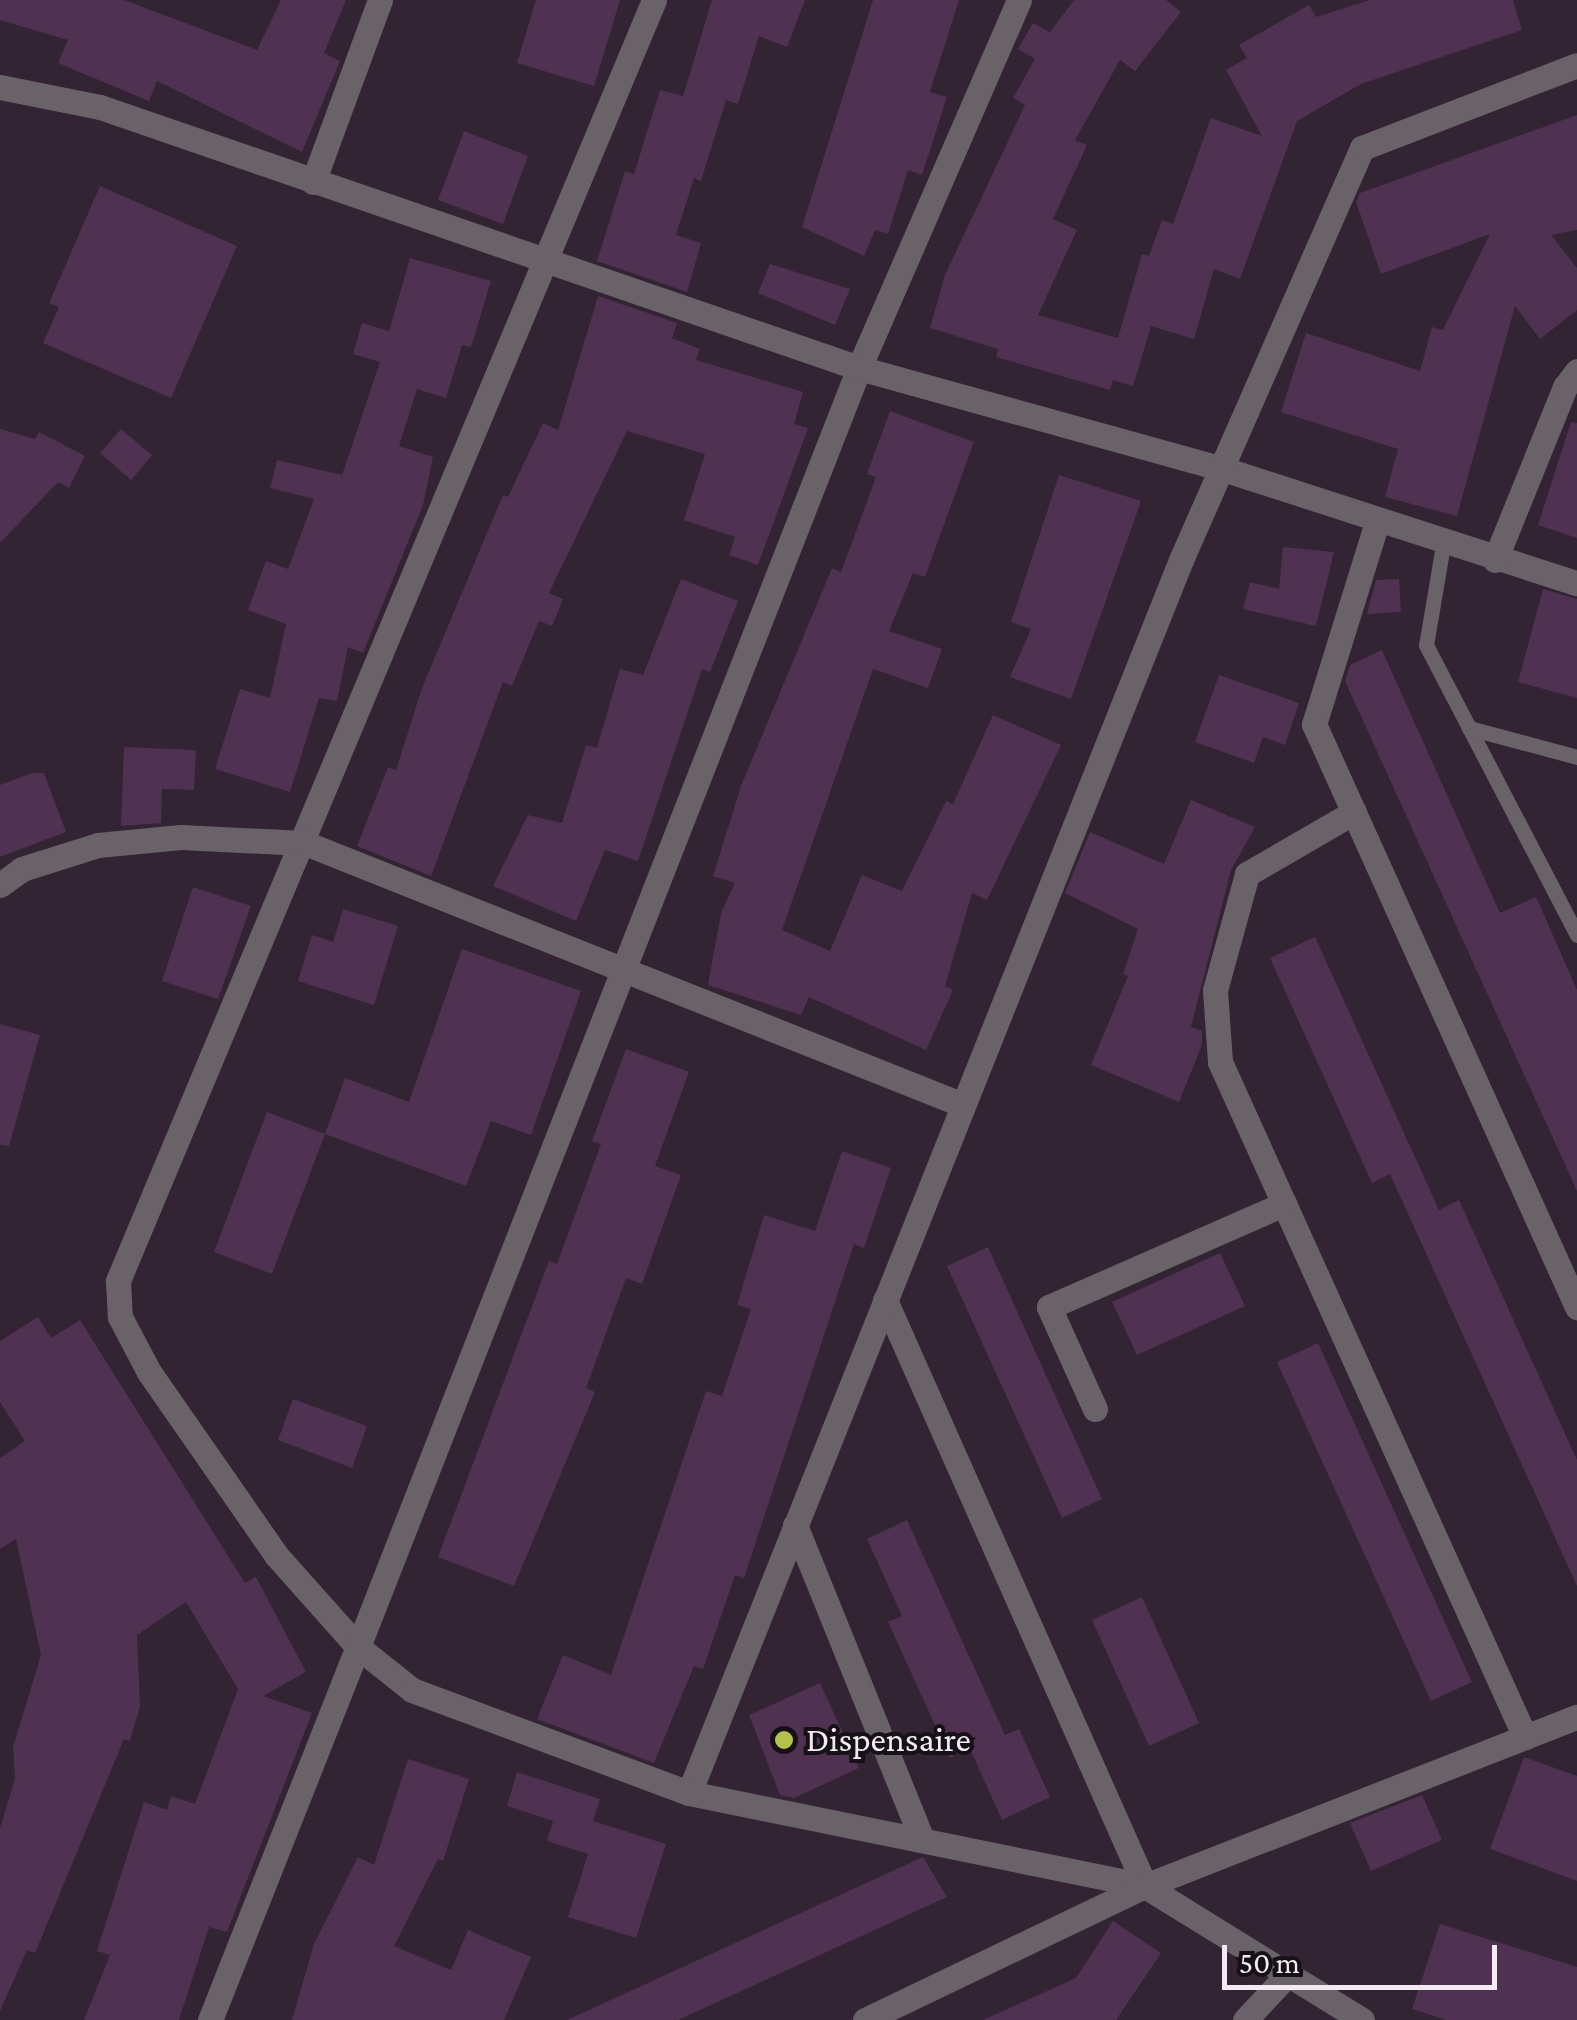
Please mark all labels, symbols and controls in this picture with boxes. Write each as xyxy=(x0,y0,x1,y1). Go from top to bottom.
place label: Dispensaire xyxy=(806,1719,971,1761)
marker: Dispensaire xyxy=(771,1727,797,1753)
scale bar xyxy=(1227,1925,1502,1987)
text: 50 m xyxy=(1239,1946,1300,1979)

